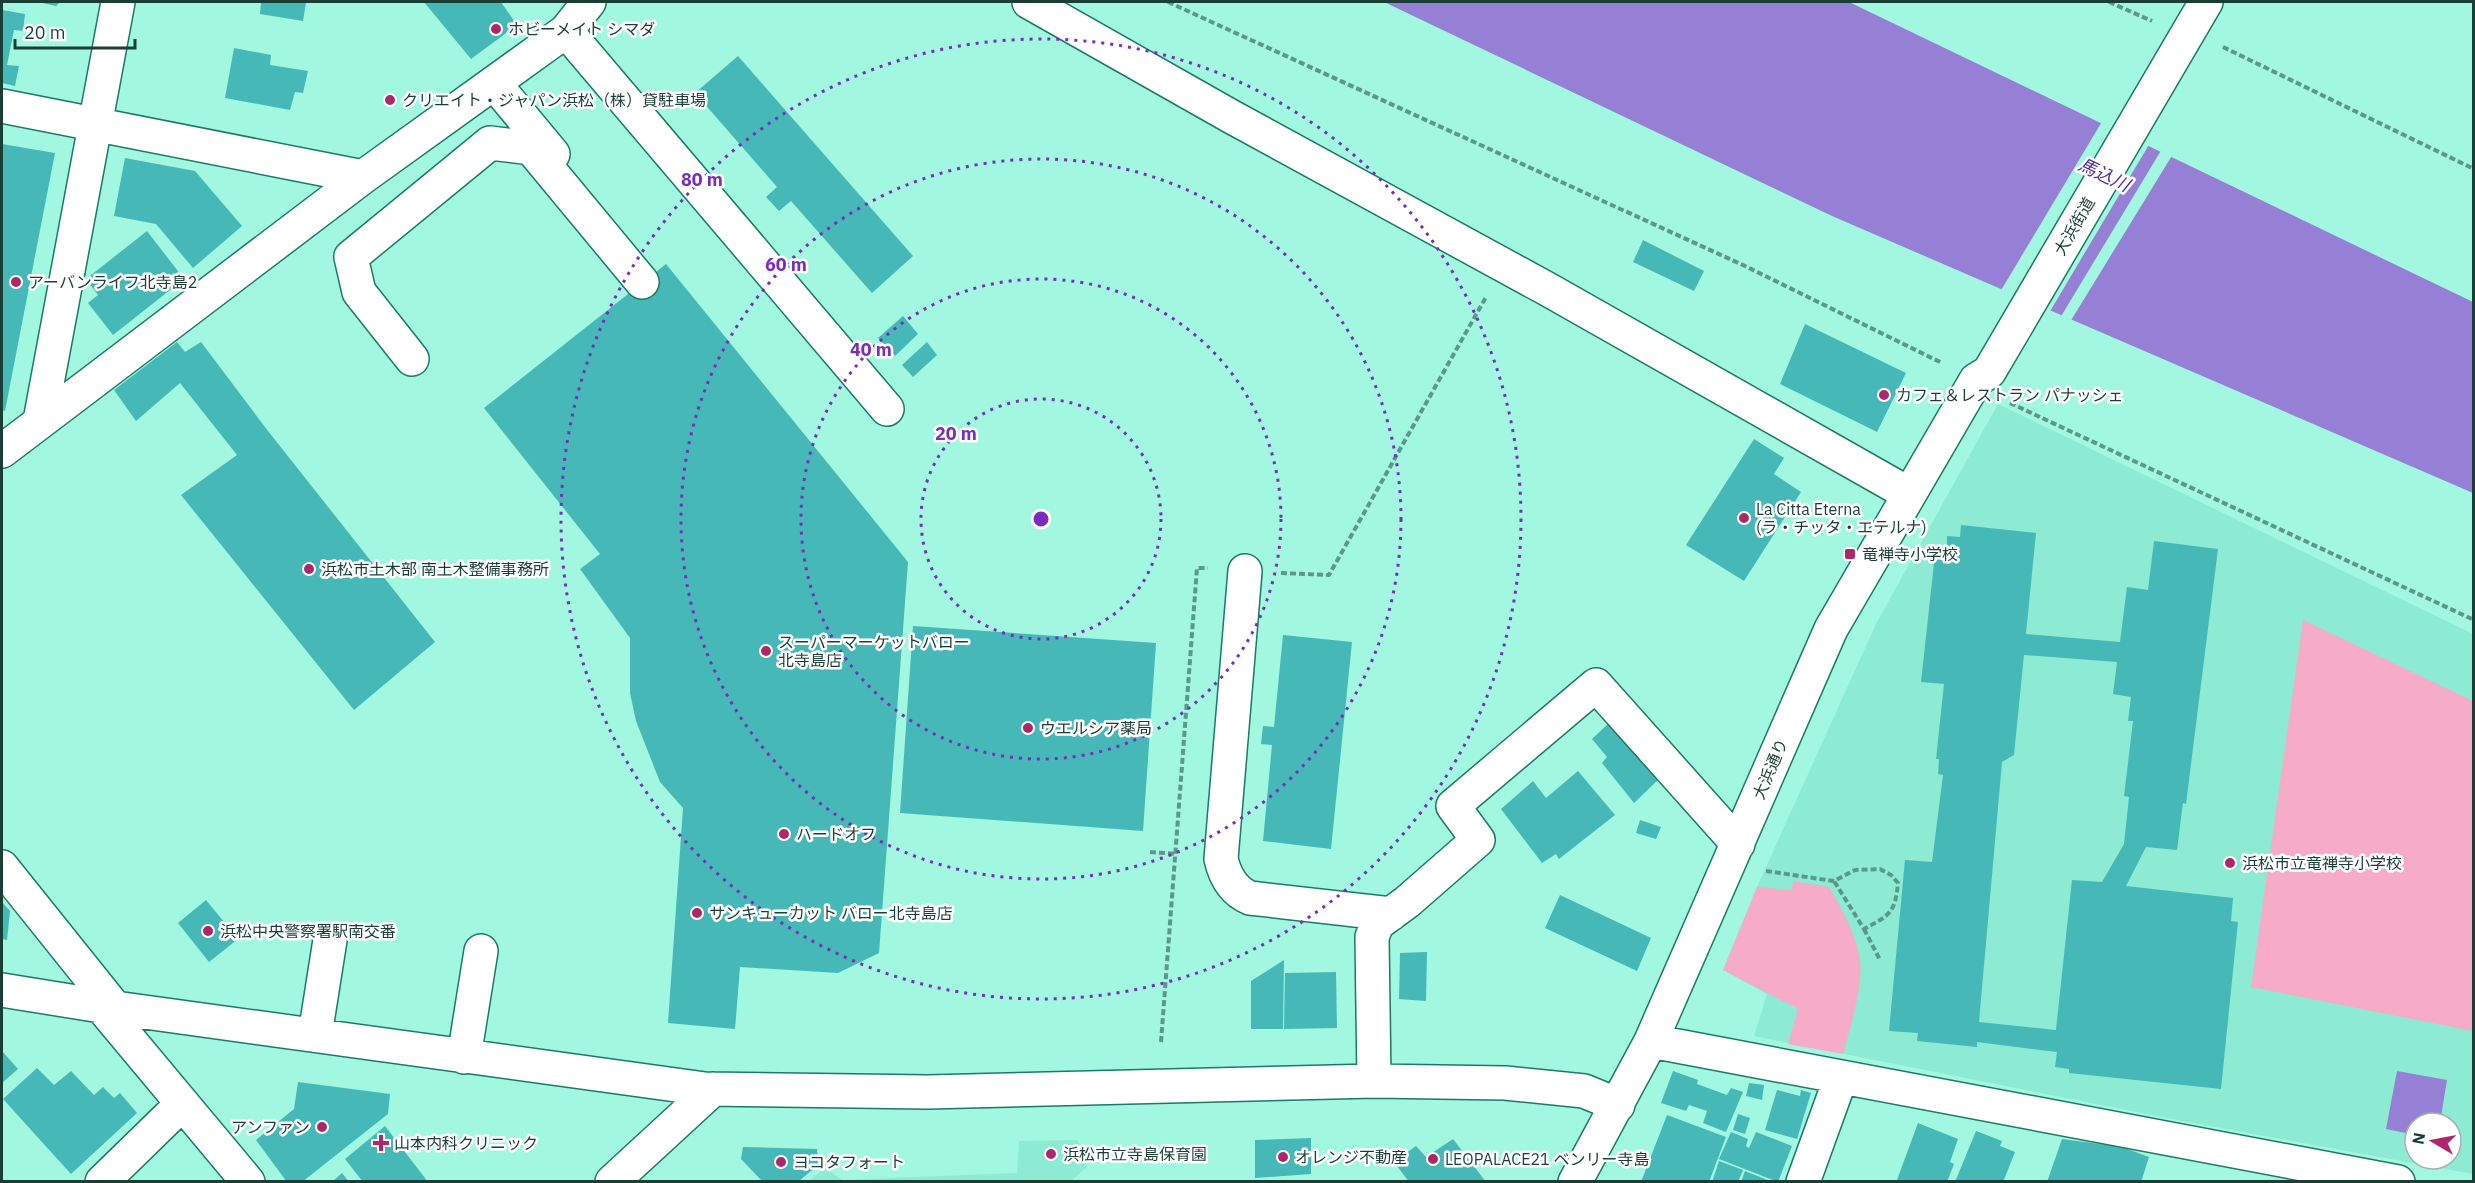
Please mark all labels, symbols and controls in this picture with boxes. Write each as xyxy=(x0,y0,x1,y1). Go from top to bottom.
scale bar xyxy=(15,12,135,50)
place label: ホビーメイト シマダ xyxy=(508,19,655,39)
text: 20 m xyxy=(24,21,66,44)
marker: ホビーメイト シマダ xyxy=(489,22,503,36)
place label: クリエイト・ジャパン浜松（株）貸駐車場 xyxy=(402,90,706,110)
marker: クリエイト・ジャパン浜松（株）貸駐車場 xyxy=(383,93,397,107)
water label: 馬込川 xyxy=(2075,153,2135,197)
text: 80 m xyxy=(681,168,723,191)
street label: 大浜街道 xyxy=(2049,193,2099,259)
text: 60 m xyxy=(765,253,807,276)
place label: アーバンライフ北寺島2 xyxy=(28,272,197,292)
marker: アーバンライフ北寺島2 xyxy=(9,275,23,289)
text: 40 m xyxy=(850,338,892,361)
place label: カフェ＆レストラン パナッシェ xyxy=(1896,385,2124,405)
marker: カフェ＆レストラン パナッシェ xyxy=(1877,388,1891,402)
text: 20 m xyxy=(935,422,977,445)
place label: La Citta Eterna (ラ・チッタ・エテルナ) xyxy=(1756,499,1927,537)
centre of rings xyxy=(1031,509,1051,529)
marker: La Citta Eterna (ラ・チッタ・エテルナ) xyxy=(1737,511,1751,525)
place label: 竜禅寺小学校 xyxy=(1862,544,1958,564)
marker: 竜禅寺小学校 xyxy=(1843,547,1857,561)
place label: 浜松市土木部 南土木整備事務所 xyxy=(321,559,549,579)
marker: 浜松市土木部 南土木整備事務所 xyxy=(302,562,316,576)
place label: スーパーマーケットバロー 北寺島店 xyxy=(778,632,970,670)
marker: スーパーマーケットバロー 北寺島店 xyxy=(759,644,773,658)
place label: ウエルシア薬局 xyxy=(1040,718,1152,738)
marker: ウエルシア薬局 xyxy=(1021,721,1035,735)
street label: 大浜通り xyxy=(1748,736,1792,802)
place label: ハードオフ xyxy=(796,824,876,844)
marker: ハードオフ xyxy=(777,827,791,841)
place label: 浜松市立竜禅寺小学校 xyxy=(2242,853,2402,873)
marker: 浜松市立竜禅寺小学校 xyxy=(2223,856,2237,870)
place label: サンキューカット バロー北寺島店 xyxy=(709,903,953,923)
marker: サンキューカット バロー北寺島店 xyxy=(690,906,704,920)
place label: 浜松中央警察署駅南交番 xyxy=(220,921,396,941)
marker: 浜松中央警察署駅南交番 xyxy=(201,924,215,938)
north arrow xyxy=(2403,1111,2463,1171)
place label: アンファン xyxy=(231,1117,310,1137)
marker: アンファン xyxy=(315,1120,329,1134)
text: N xyxy=(2407,1131,2429,1146)
place label: 山本内科クリニック xyxy=(394,1133,538,1153)
marker: 山本内科クリニック xyxy=(372,1134,390,1152)
place label: 浜松市立寺島保育園 xyxy=(1063,1144,1207,1164)
marker: 浜松市立寺島保育園 xyxy=(1044,1147,1058,1161)
place label: オレンジ不動産 xyxy=(1295,1147,1407,1167)
place label: LEOPALACE21 ベンリー寺島 xyxy=(1445,1149,1649,1169)
marker: オレンジ不動産 xyxy=(1276,1150,1290,1164)
place label: ヨコタフォート xyxy=(793,1152,905,1172)
marker: LEOPALACE21 ベンリー寺島 xyxy=(1426,1152,1440,1166)
marker: ヨコタフォート xyxy=(774,1155,788,1169)

